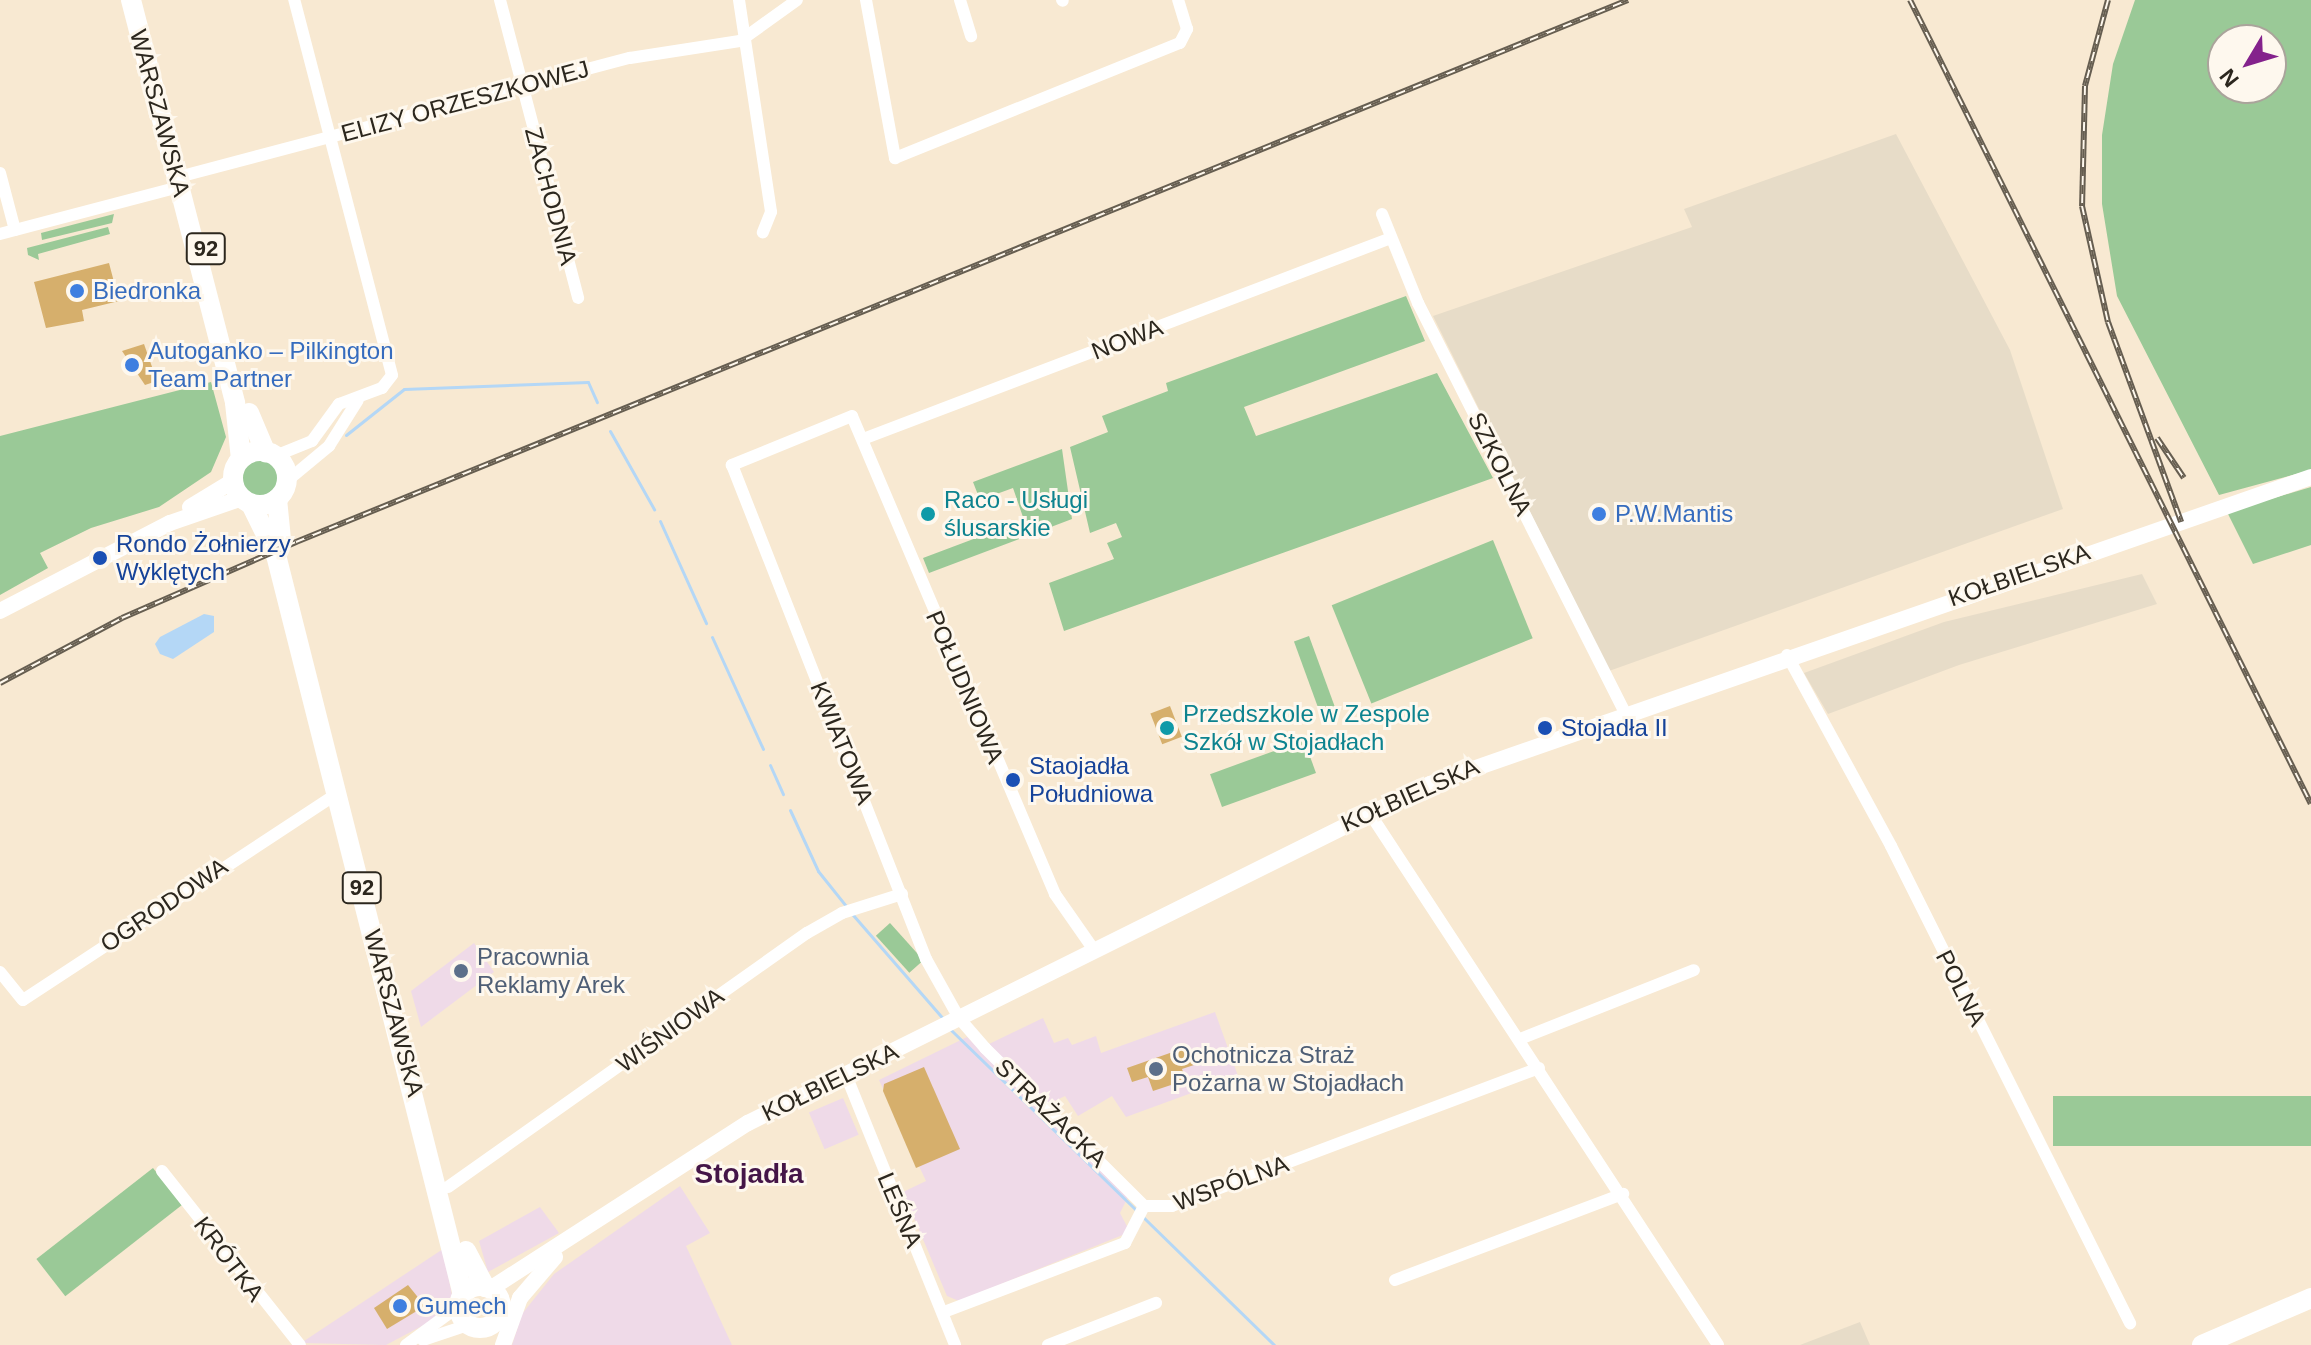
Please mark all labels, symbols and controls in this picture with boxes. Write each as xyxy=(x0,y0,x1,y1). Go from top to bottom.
north arrow xyxy=(2207,24,2287,104)
street label: WARSZAWSKA xyxy=(124,26,196,200)
street label: ELIZY ORZESZKOWEJ xyxy=(338,54,592,148)
text: N xyxy=(2215,64,2244,92)
street label: ZACHODNIA xyxy=(519,124,583,268)
road number: 92 xyxy=(184,231,228,267)
place label: Biedronka xyxy=(93,277,201,305)
marker: Biedronka xyxy=(68,282,86,300)
street label: NOWA xyxy=(1087,312,1167,366)
place label: Autoganko – Pilkington Team Partner xyxy=(148,337,394,393)
marker: Autoganko – Pilkington Team Partner xyxy=(123,356,141,374)
street label: SZKOLNA xyxy=(1462,408,1538,520)
place label: Raco - Usługi ślusarskie xyxy=(944,486,1088,542)
place label: P.W.Mantis xyxy=(1615,500,1733,528)
marker: Raco - Usługi ślusarskie xyxy=(919,505,937,523)
marker: P.W.Mantis xyxy=(1590,505,1608,523)
place label: Rondo Żołnierzy Wyklętych xyxy=(116,530,291,586)
street label: KOŁBIELSKA xyxy=(1944,537,2094,613)
marker: Rondo Żołnierzy Wyklętych xyxy=(91,549,109,567)
street label: POŁUDNIOWA xyxy=(920,606,1010,768)
street label: KWIATOWA xyxy=(804,677,880,809)
place label: Przedszkole w Zespole Szkół w Stojadłach xyxy=(1183,700,1430,756)
place label: Stojadła II xyxy=(1561,714,1668,742)
marker: Przedszkole w Zespole Szkół w Stojadłach xyxy=(1158,719,1176,737)
marker: Stojadła II xyxy=(1536,719,1554,737)
place label: Staojadła Południowa xyxy=(1029,752,1153,808)
street label: KOŁBIELSKA xyxy=(1337,752,1483,838)
marker: Staojadła Południowa xyxy=(1004,771,1022,789)
street label: OGRODOWA xyxy=(95,852,233,958)
road number: 92 xyxy=(340,870,384,906)
street label: WARSZAWSKA xyxy=(358,926,430,1100)
place label: Pracownia Reklamy Arek xyxy=(477,943,626,999)
street label: POLNA xyxy=(1930,945,1992,1031)
marker: Pracownia Reklamy Arek xyxy=(452,962,470,980)
street label: WIŚNIOWA xyxy=(611,981,729,1079)
street label: KOŁBIELSKA xyxy=(757,1037,903,1127)
place label: Ochotnicza Straż Pożarna w Stojadłach xyxy=(1172,1041,1404,1097)
street label: STRAŻACKA xyxy=(989,1053,1113,1173)
marker: Ochotnicza Straż Pożarna w Stojadłach xyxy=(1147,1060,1165,1078)
street label: WSPÓLNA xyxy=(1170,1149,1292,1217)
district label: Stojadła xyxy=(695,1157,803,1191)
street label: LEŚNA xyxy=(871,1168,929,1252)
street label: KRÓTKA xyxy=(188,1211,270,1307)
place label: Gumech xyxy=(416,1292,507,1320)
marker: Gumech xyxy=(391,1297,409,1315)

